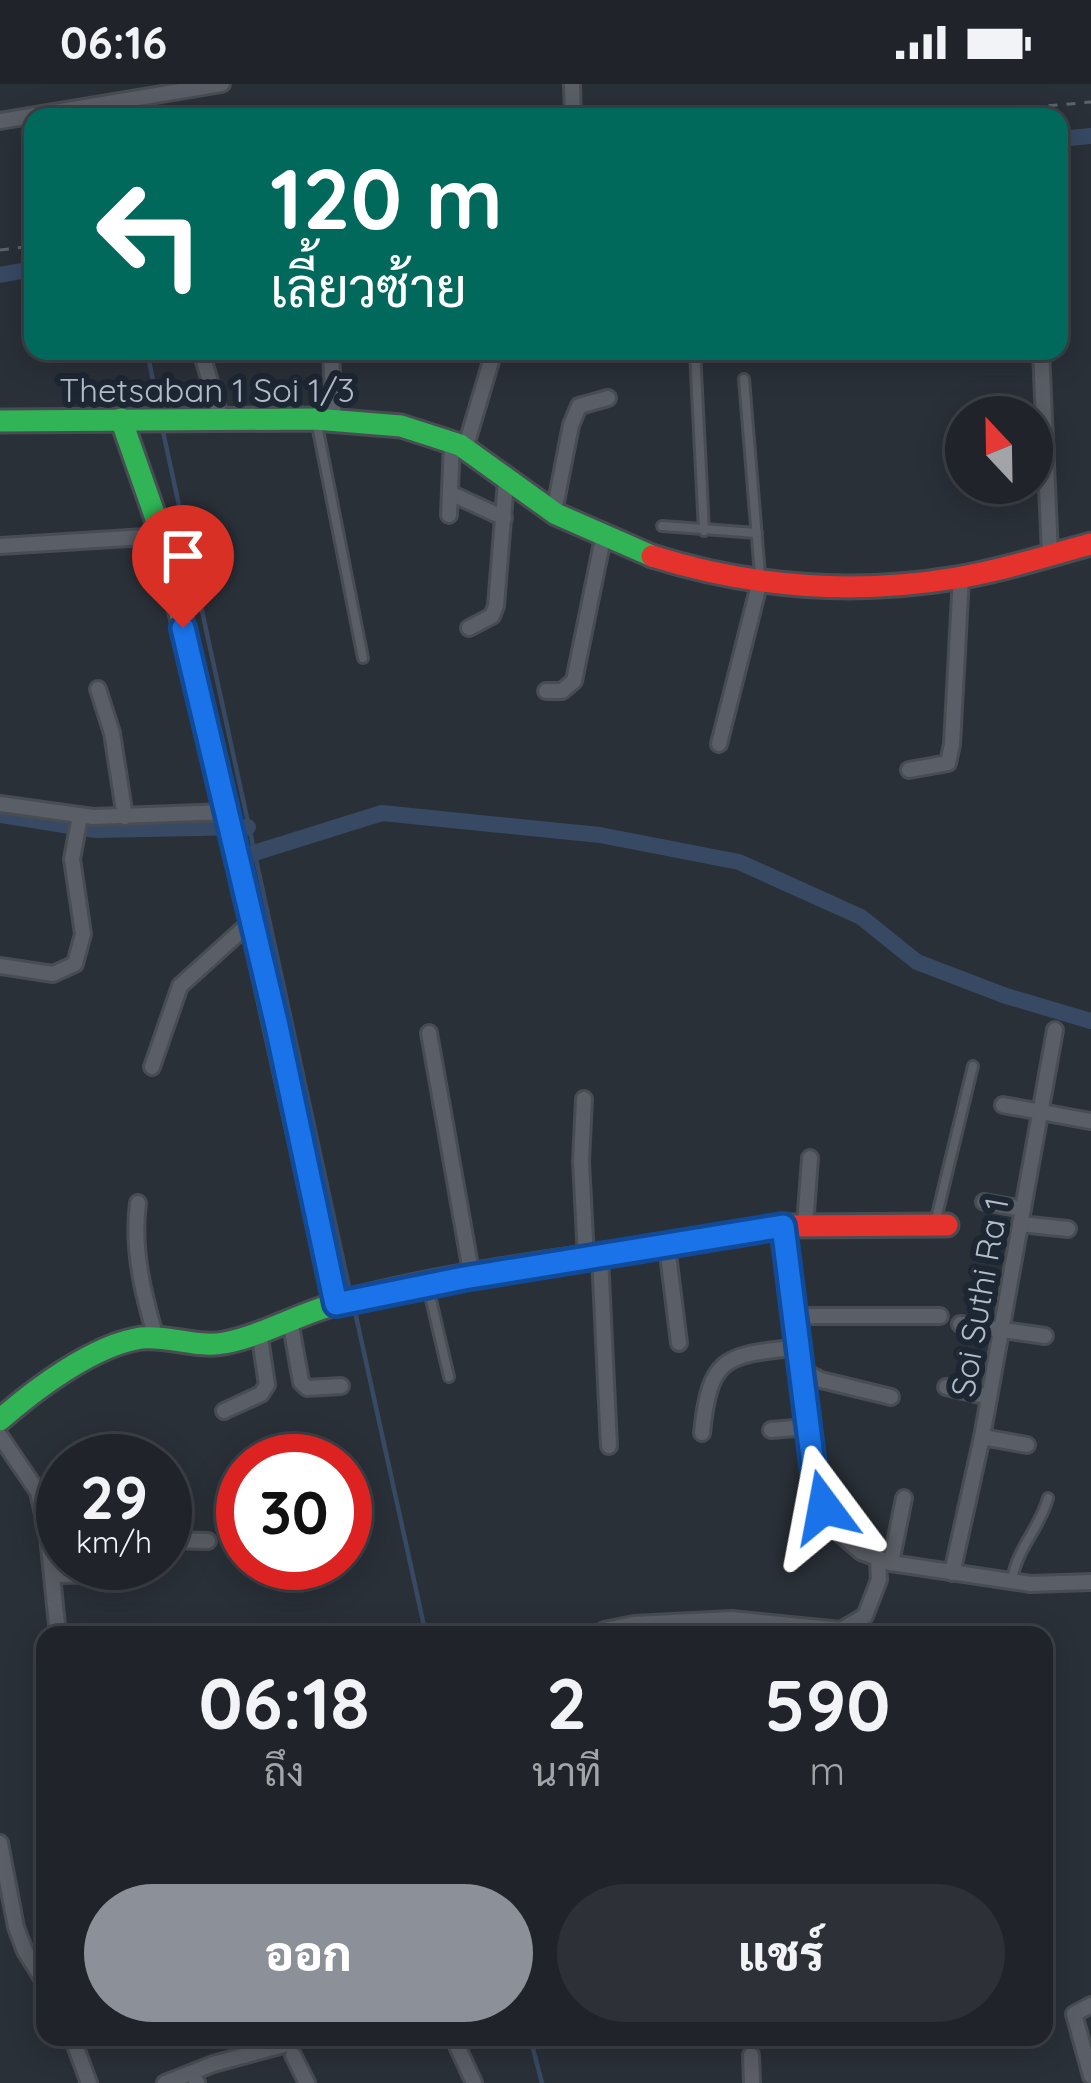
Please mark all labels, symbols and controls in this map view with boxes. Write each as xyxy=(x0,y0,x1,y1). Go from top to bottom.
text: 06:16 xyxy=(60,14,167,70)
text: 120 m xyxy=(270,145,503,250)
icon: left xyxy=(72,156,228,312)
text: เลี้ยวซ้าย xyxy=(270,253,467,321)
street label: Thetsaban 1 Soi 1/3 xyxy=(59,369,355,410)
north arrow xyxy=(945,396,1053,504)
map controls xyxy=(945,396,1053,504)
pin xyxy=(132,505,234,628)
icon: arrive xyxy=(150,523,216,589)
street label: Soi Suthi Ra 1 xyxy=(941,1194,1017,1400)
speed limit sign: 30 xyxy=(216,1434,372,1590)
position arrow xyxy=(761,1444,887,1570)
text: 29 xyxy=(80,1459,148,1534)
text: km/h xyxy=(76,1523,152,1561)
text: 06:18 xyxy=(198,1657,370,1747)
text: 2 xyxy=(546,1657,587,1747)
text: 590 xyxy=(764,1659,891,1749)
text: m xyxy=(809,1746,845,1795)
text: ถึง xyxy=(264,1747,304,1796)
text: นาที xyxy=(532,1747,601,1796)
button: ออก xyxy=(84,1884,533,2022)
button: แชร์ xyxy=(557,1884,1005,2022)

